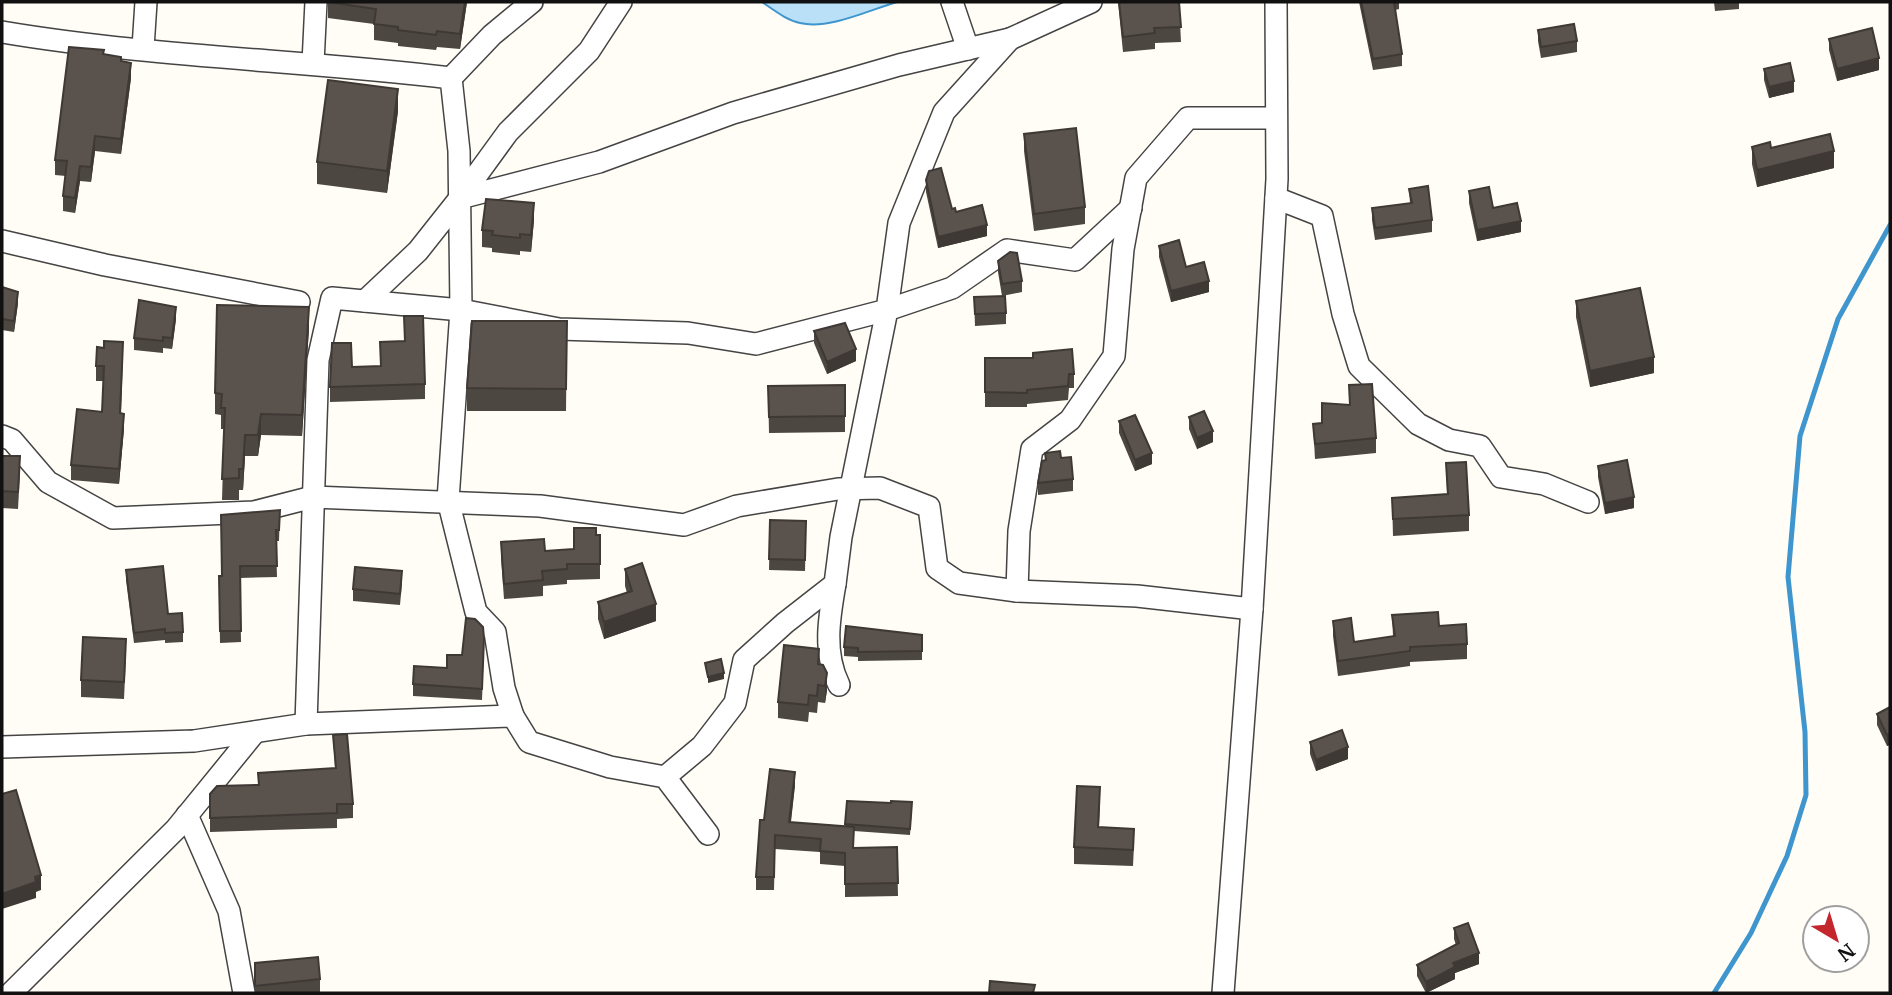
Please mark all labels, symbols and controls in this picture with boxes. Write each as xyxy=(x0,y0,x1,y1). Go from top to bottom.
north arrow xyxy=(1801,904,1871,974)
text: N xyxy=(1833,938,1860,966)

